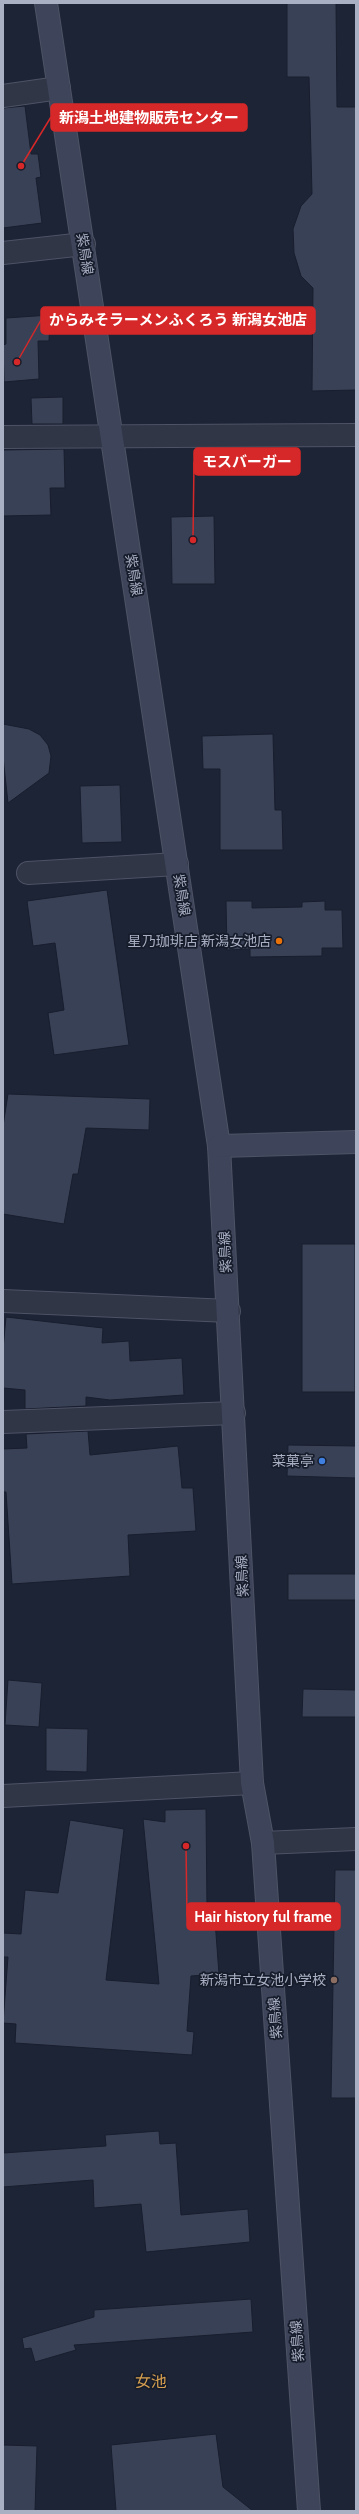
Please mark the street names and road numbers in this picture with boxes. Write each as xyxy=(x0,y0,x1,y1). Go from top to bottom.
street label: 紫鳥線 xyxy=(73,232,97,276)
street label: 紫鳥線 xyxy=(122,553,146,597)
street label: 紫鳥線 xyxy=(170,873,194,917)
street label: 紫鳥線 xyxy=(215,1231,235,1273)
street label: 紫鳥線 xyxy=(232,1555,252,1597)
street label: 紫鳥線 xyxy=(265,1996,285,2040)
street label: 紫鳥線 xyxy=(287,2319,307,2363)

